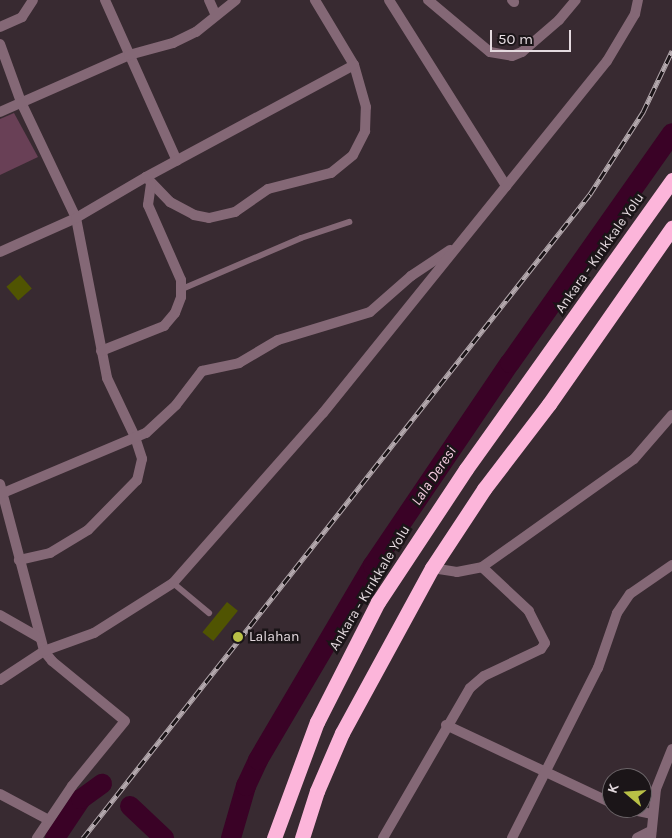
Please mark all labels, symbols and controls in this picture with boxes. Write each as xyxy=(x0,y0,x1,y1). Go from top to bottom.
scale bar xyxy=(492,20,573,52)
text: 50 m xyxy=(498,30,533,48)
street label: Ankara - Kırıkkale Yolu xyxy=(552,190,648,316)
water label: Lala Deresi xyxy=(408,443,460,509)
street label: Ankara - Kırıkkale Yolu xyxy=(326,522,414,654)
place label: Lalahan xyxy=(249,629,299,645)
marker: Lalahan xyxy=(231,630,245,644)
north arrow xyxy=(602,768,652,818)
text: K xyxy=(604,782,623,795)

